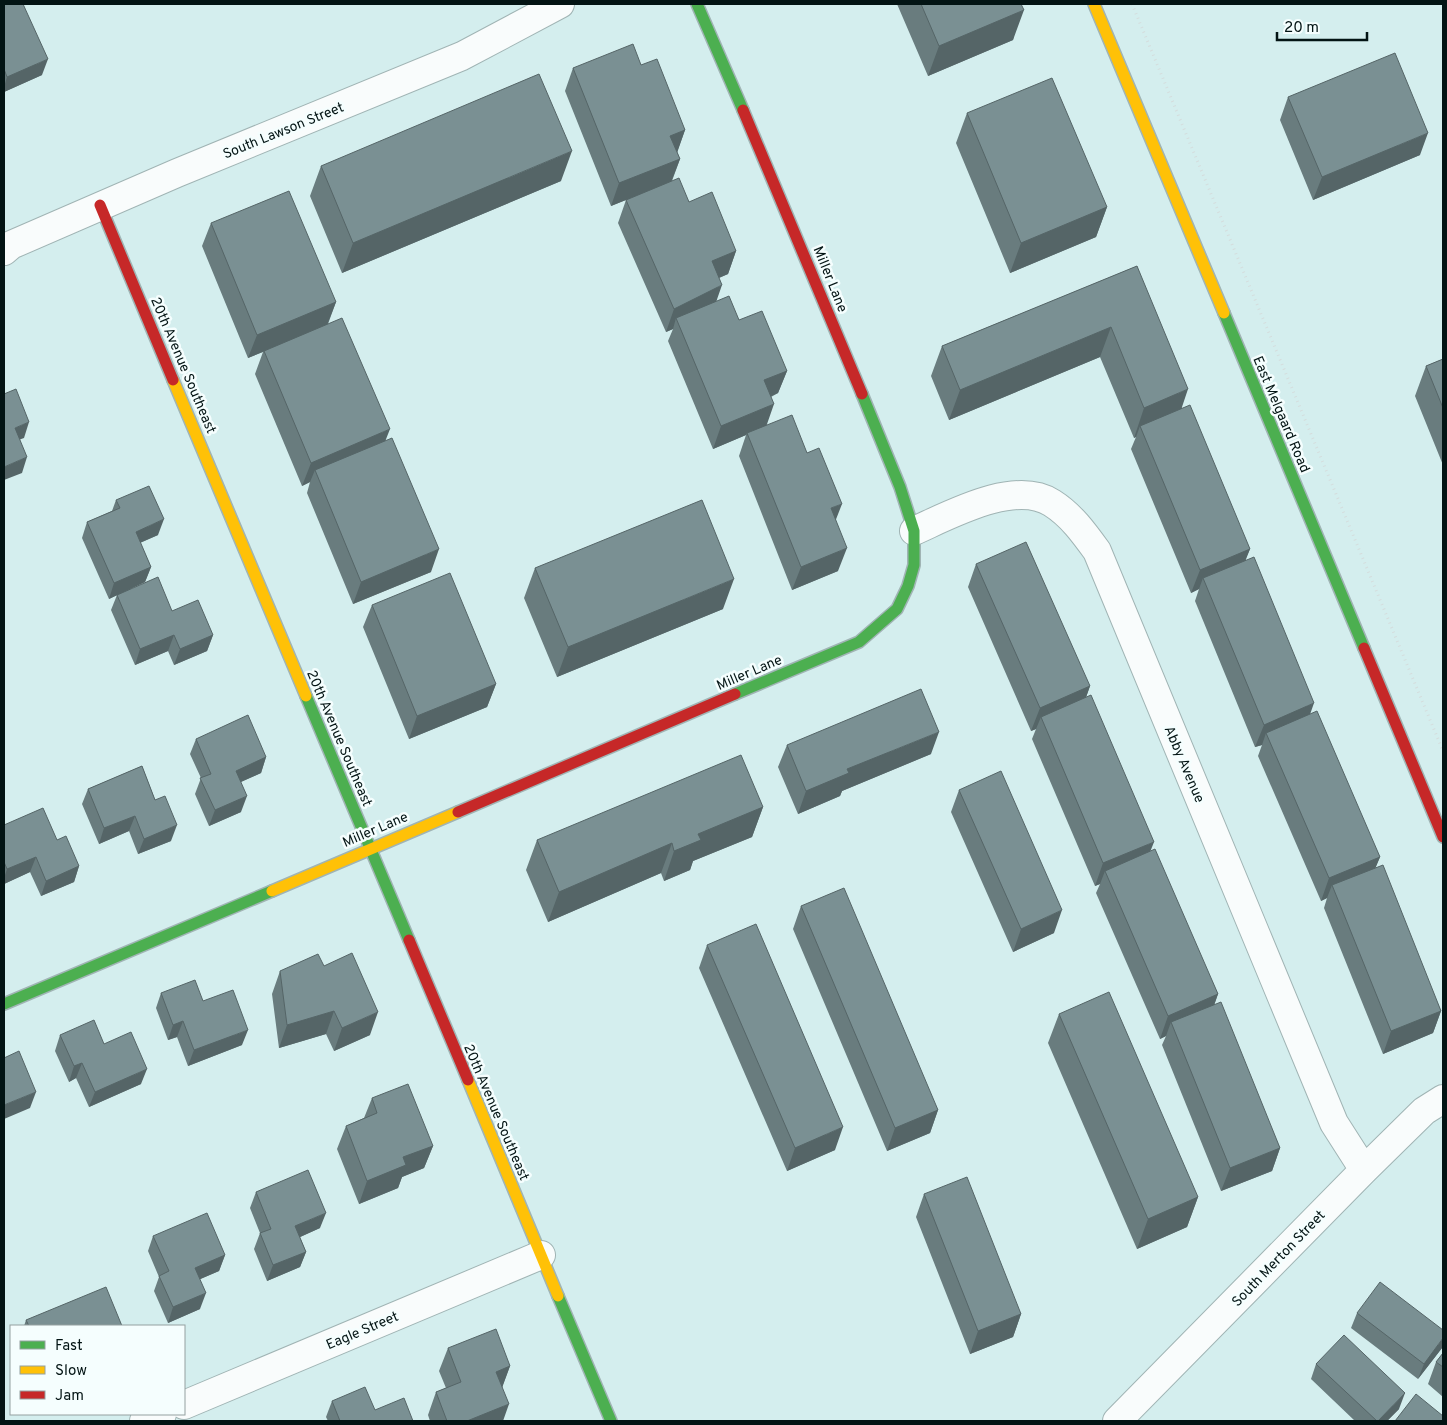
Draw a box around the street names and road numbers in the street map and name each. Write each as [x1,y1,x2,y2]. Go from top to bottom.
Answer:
street label: South Lawson Street [221,99,346,163]
street label: Miller Lane [809,244,851,315]
street label: 20th Avenue Southeast [146,295,219,436]
street label: East Melgaard Road [1248,354,1313,475]
street label: Miller Lane [714,652,785,695]
street label: 20th Avenue Southeast [302,668,375,809]
street label: Abby Avenue [1160,723,1207,806]
street label: Miller Lane [340,809,411,852]
street label: 20th Avenue Southeast [459,1042,532,1183]
street label: South Merton Street [1229,1207,1329,1311]
street label: Eagle Street [324,1309,401,1354]

